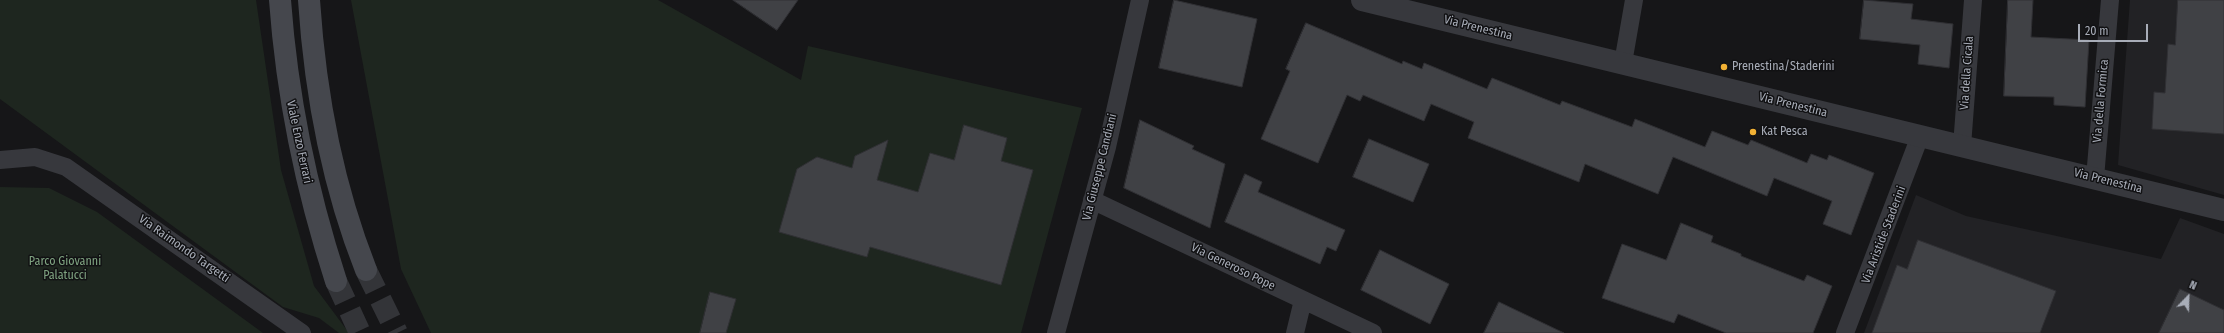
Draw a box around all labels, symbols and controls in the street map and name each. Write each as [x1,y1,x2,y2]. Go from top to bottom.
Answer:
street label: Via Prenestina [1442,13,1514,43]
scale bar [2080,16,2150,42]
text: 20 m [2085,24,2109,38]
street label: Via della Cicala [1957,36,1977,110]
street label: Via della Formica [2090,59,2112,143]
place label: Prenestina/Staderini [1732,60,1835,74]
marker: Prenestina/Staderini [1719,62,1729,72]
street label: Via Prenestina [1757,90,1829,120]
street label: Viale Enzo Ferrari [283,99,315,185]
street label: Via Giuseppe Candiani [1080,112,1120,222]
place label: Kat Pesca [1761,125,1808,139]
marker: Kat Pesca [1748,127,1758,137]
street label: Via Prenestina [2072,166,2144,196]
street label: Via Aristide Staderini [1859,184,1909,286]
street label: Via Raimondo Targetti [136,212,232,286]
street label: Via Generoso Pope [1189,240,1277,294]
park label: Parco Giovanni Palatucci [29,255,101,283]
north arrow [2168,277,2208,317]
text: N [2187,278,2198,293]

